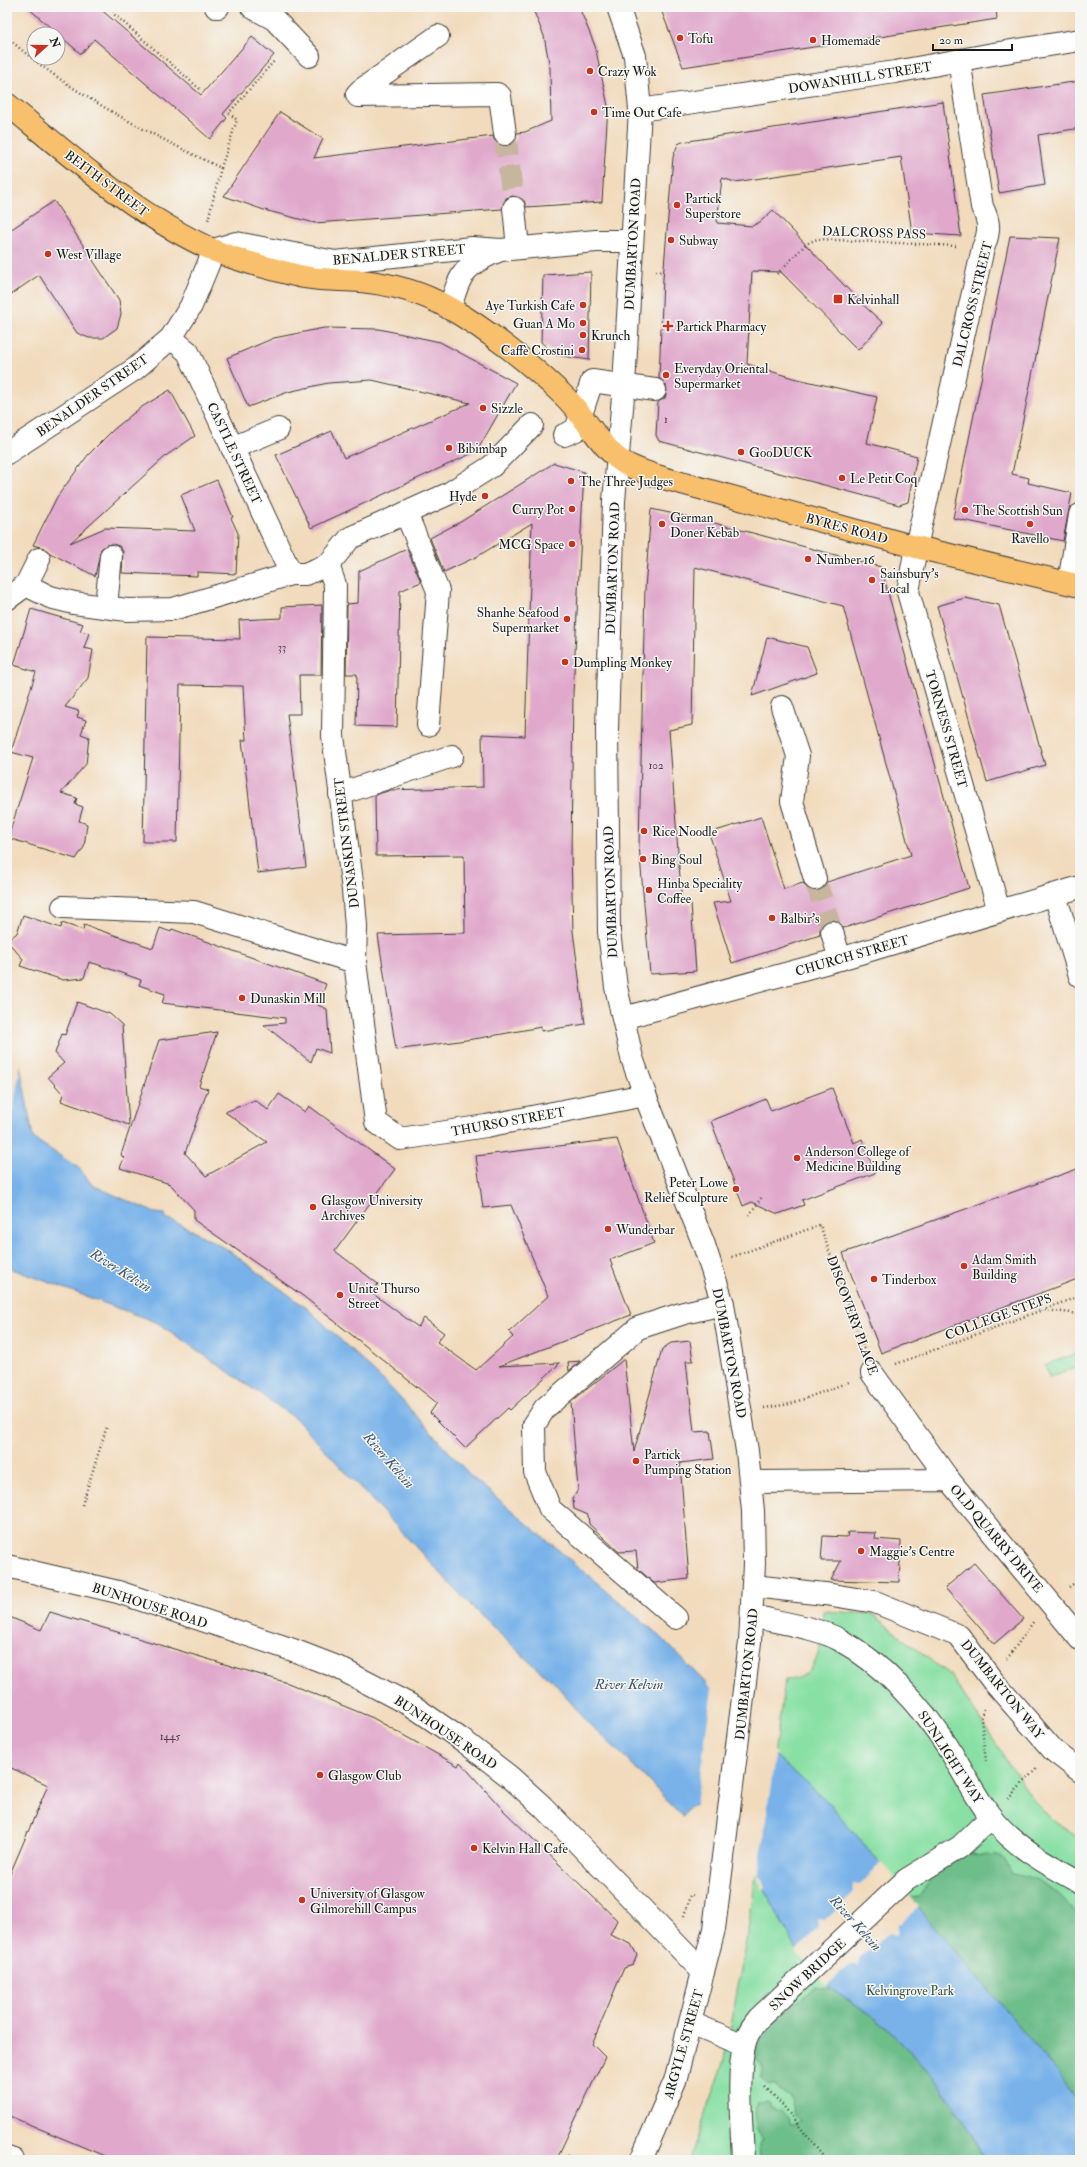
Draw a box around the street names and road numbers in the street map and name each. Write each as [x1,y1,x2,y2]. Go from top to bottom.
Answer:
street label: DOWANHILL STREET [787,59,933,97]
street label: BEITH STREET [61,147,152,221]
street label: DUMBARTON ROAD [622,177,644,311]
street label: DALCROSS PASS [822,223,926,243]
street label: DALCROSS STREET [950,239,996,369]
street label: BENALDER STREET [332,241,467,269]
street label: BENALDER STREET [33,351,152,441]
street label: CASTLE STREET [203,400,265,507]
street label: DUMBARTON ROAD [603,502,623,635]
street label: BYRES ROAD [804,510,890,548]
street label: TORNESS STREET [922,668,971,791]
street label: DUNASKIN STREET [331,776,363,909]
street label: DUMBARTON ROAD [601,825,621,958]
street label: CHURCH STREET [794,932,911,980]
street label: THURSO STREET [450,1104,567,1140]
street label: DISCOVERY PLACE [823,1253,881,1377]
street label: DUMBARTON ROAD [709,1287,750,1420]
street label: COLLEGE STEPS [943,1290,1054,1344]
street label: OLD QUARRY DRIVE [946,1481,1046,1596]
street label: BUNHOUSE ROAD [90,1580,209,1632]
street label: DUMBARTON ROAD [732,1607,762,1741]
street label: DUMBARTON WAY [957,1637,1048,1743]
street label: BUNHOUSE ROAD [391,1692,500,1773]
street label: SUNLIGHT WAY [914,1708,987,1808]
street label: SNOW BRIDGE [766,1935,849,2014]
street label: ARGYLE STREET [660,1987,707,2102]

